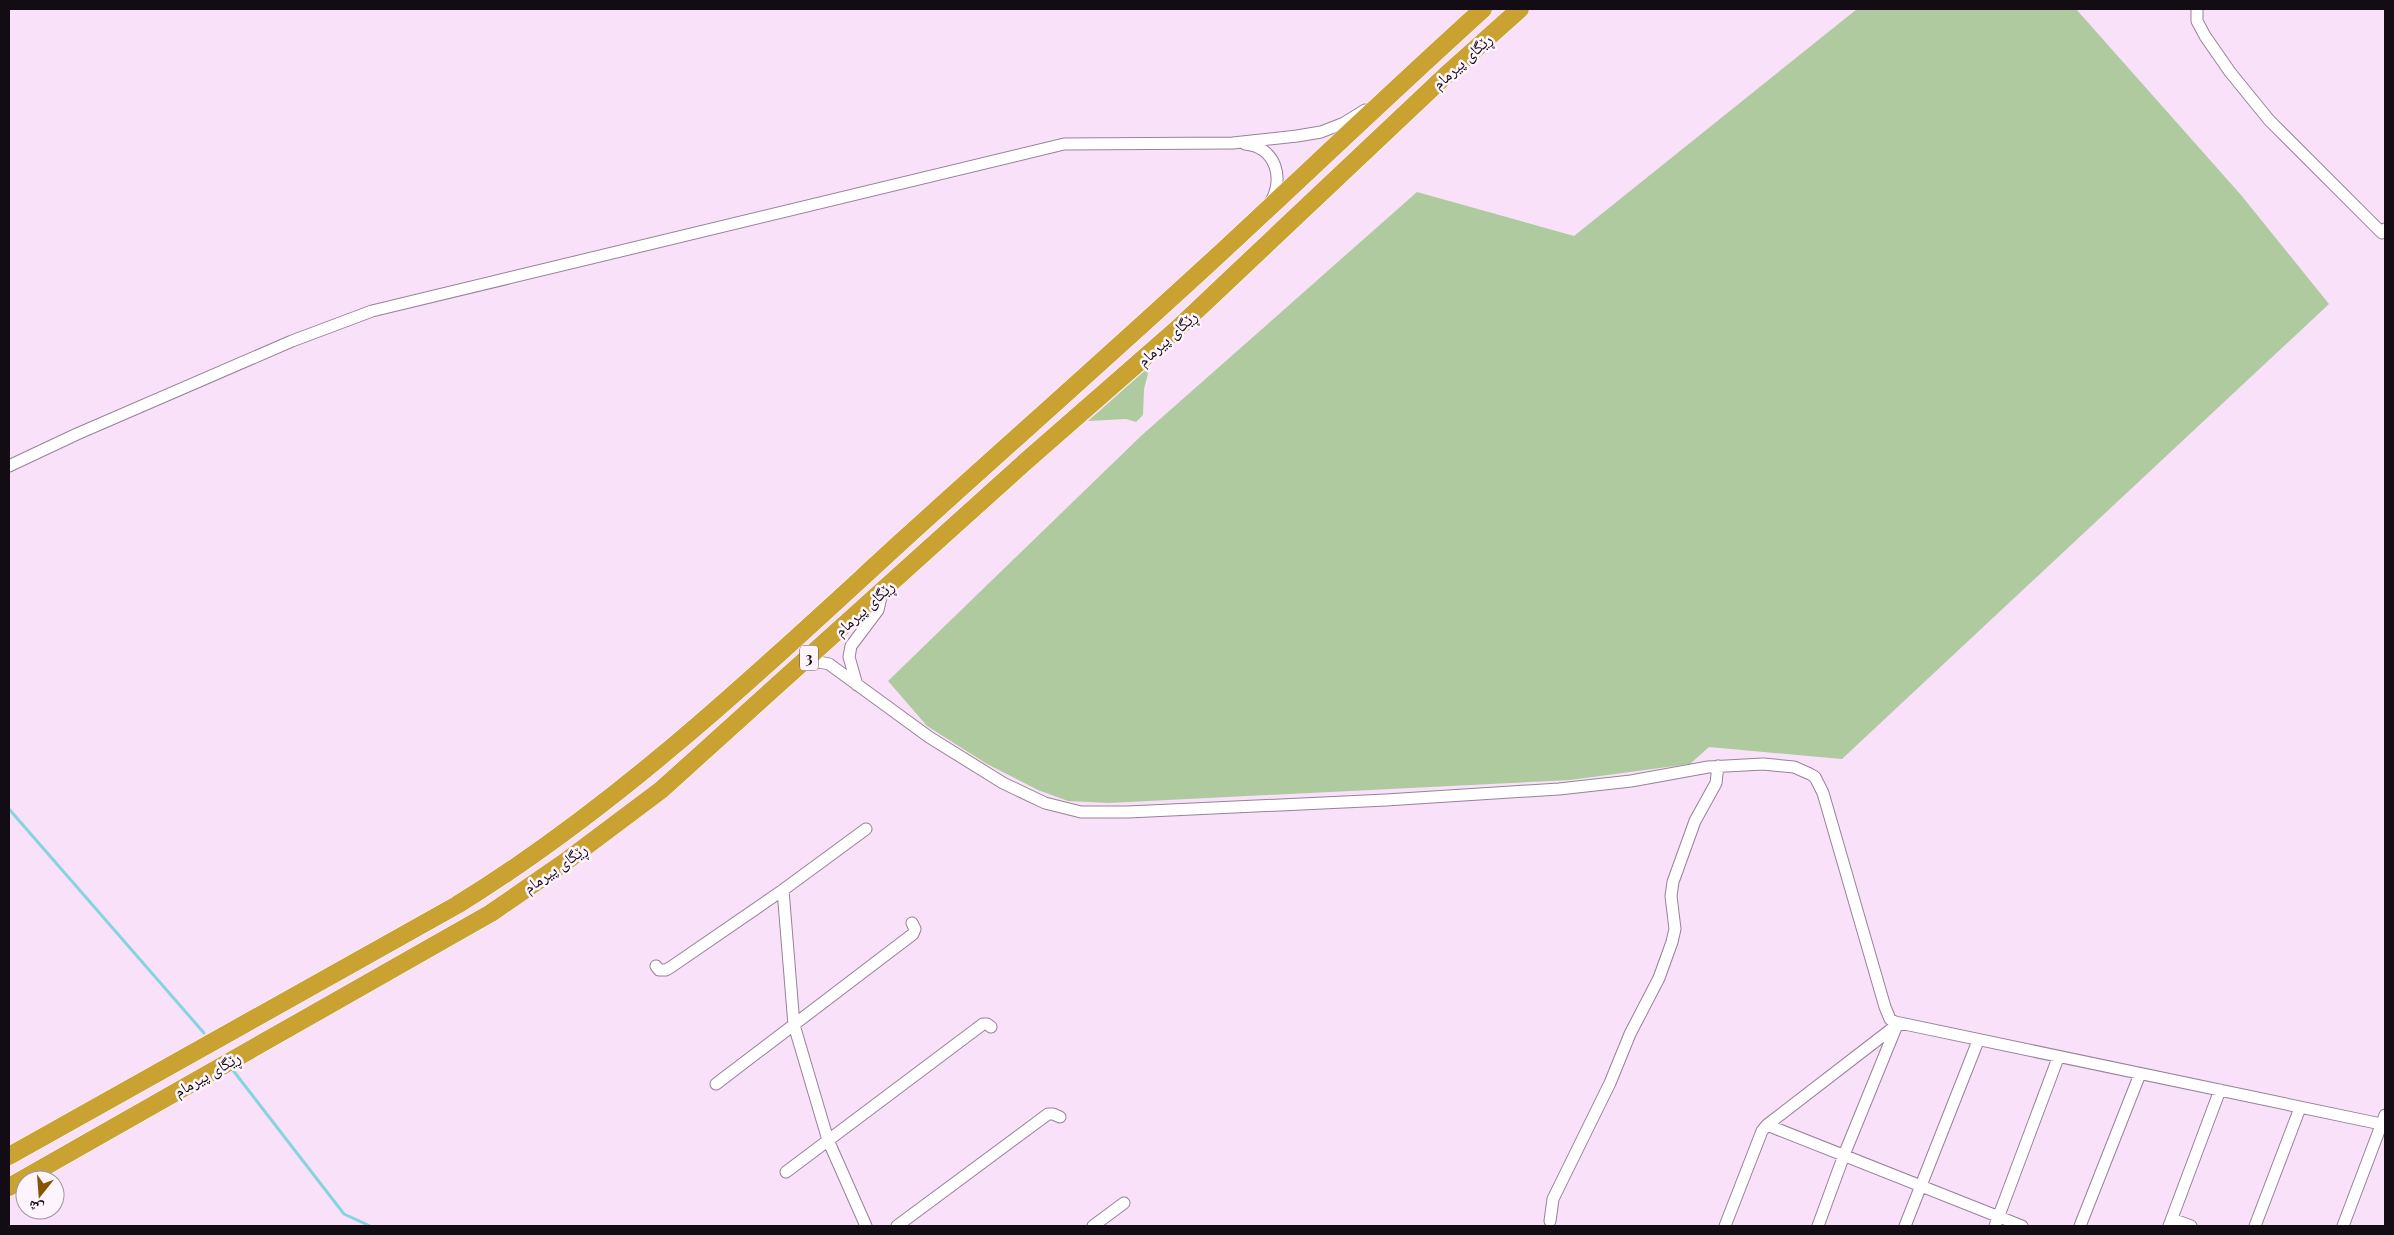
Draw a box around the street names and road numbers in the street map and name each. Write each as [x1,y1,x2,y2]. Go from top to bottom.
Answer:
street label: ڕێگای پیرمام [1427,28,1498,96]
street label: ڕێگای پیرمام [1132,305,1203,373]
street label: ڕێگای پیرمام [829,575,900,643]
road number: 3 [800,646,818,670]
street label: ڕێگای پیرمام [518,838,593,900]
street label: ڕێگای پیرمام [170,1046,246,1104]

